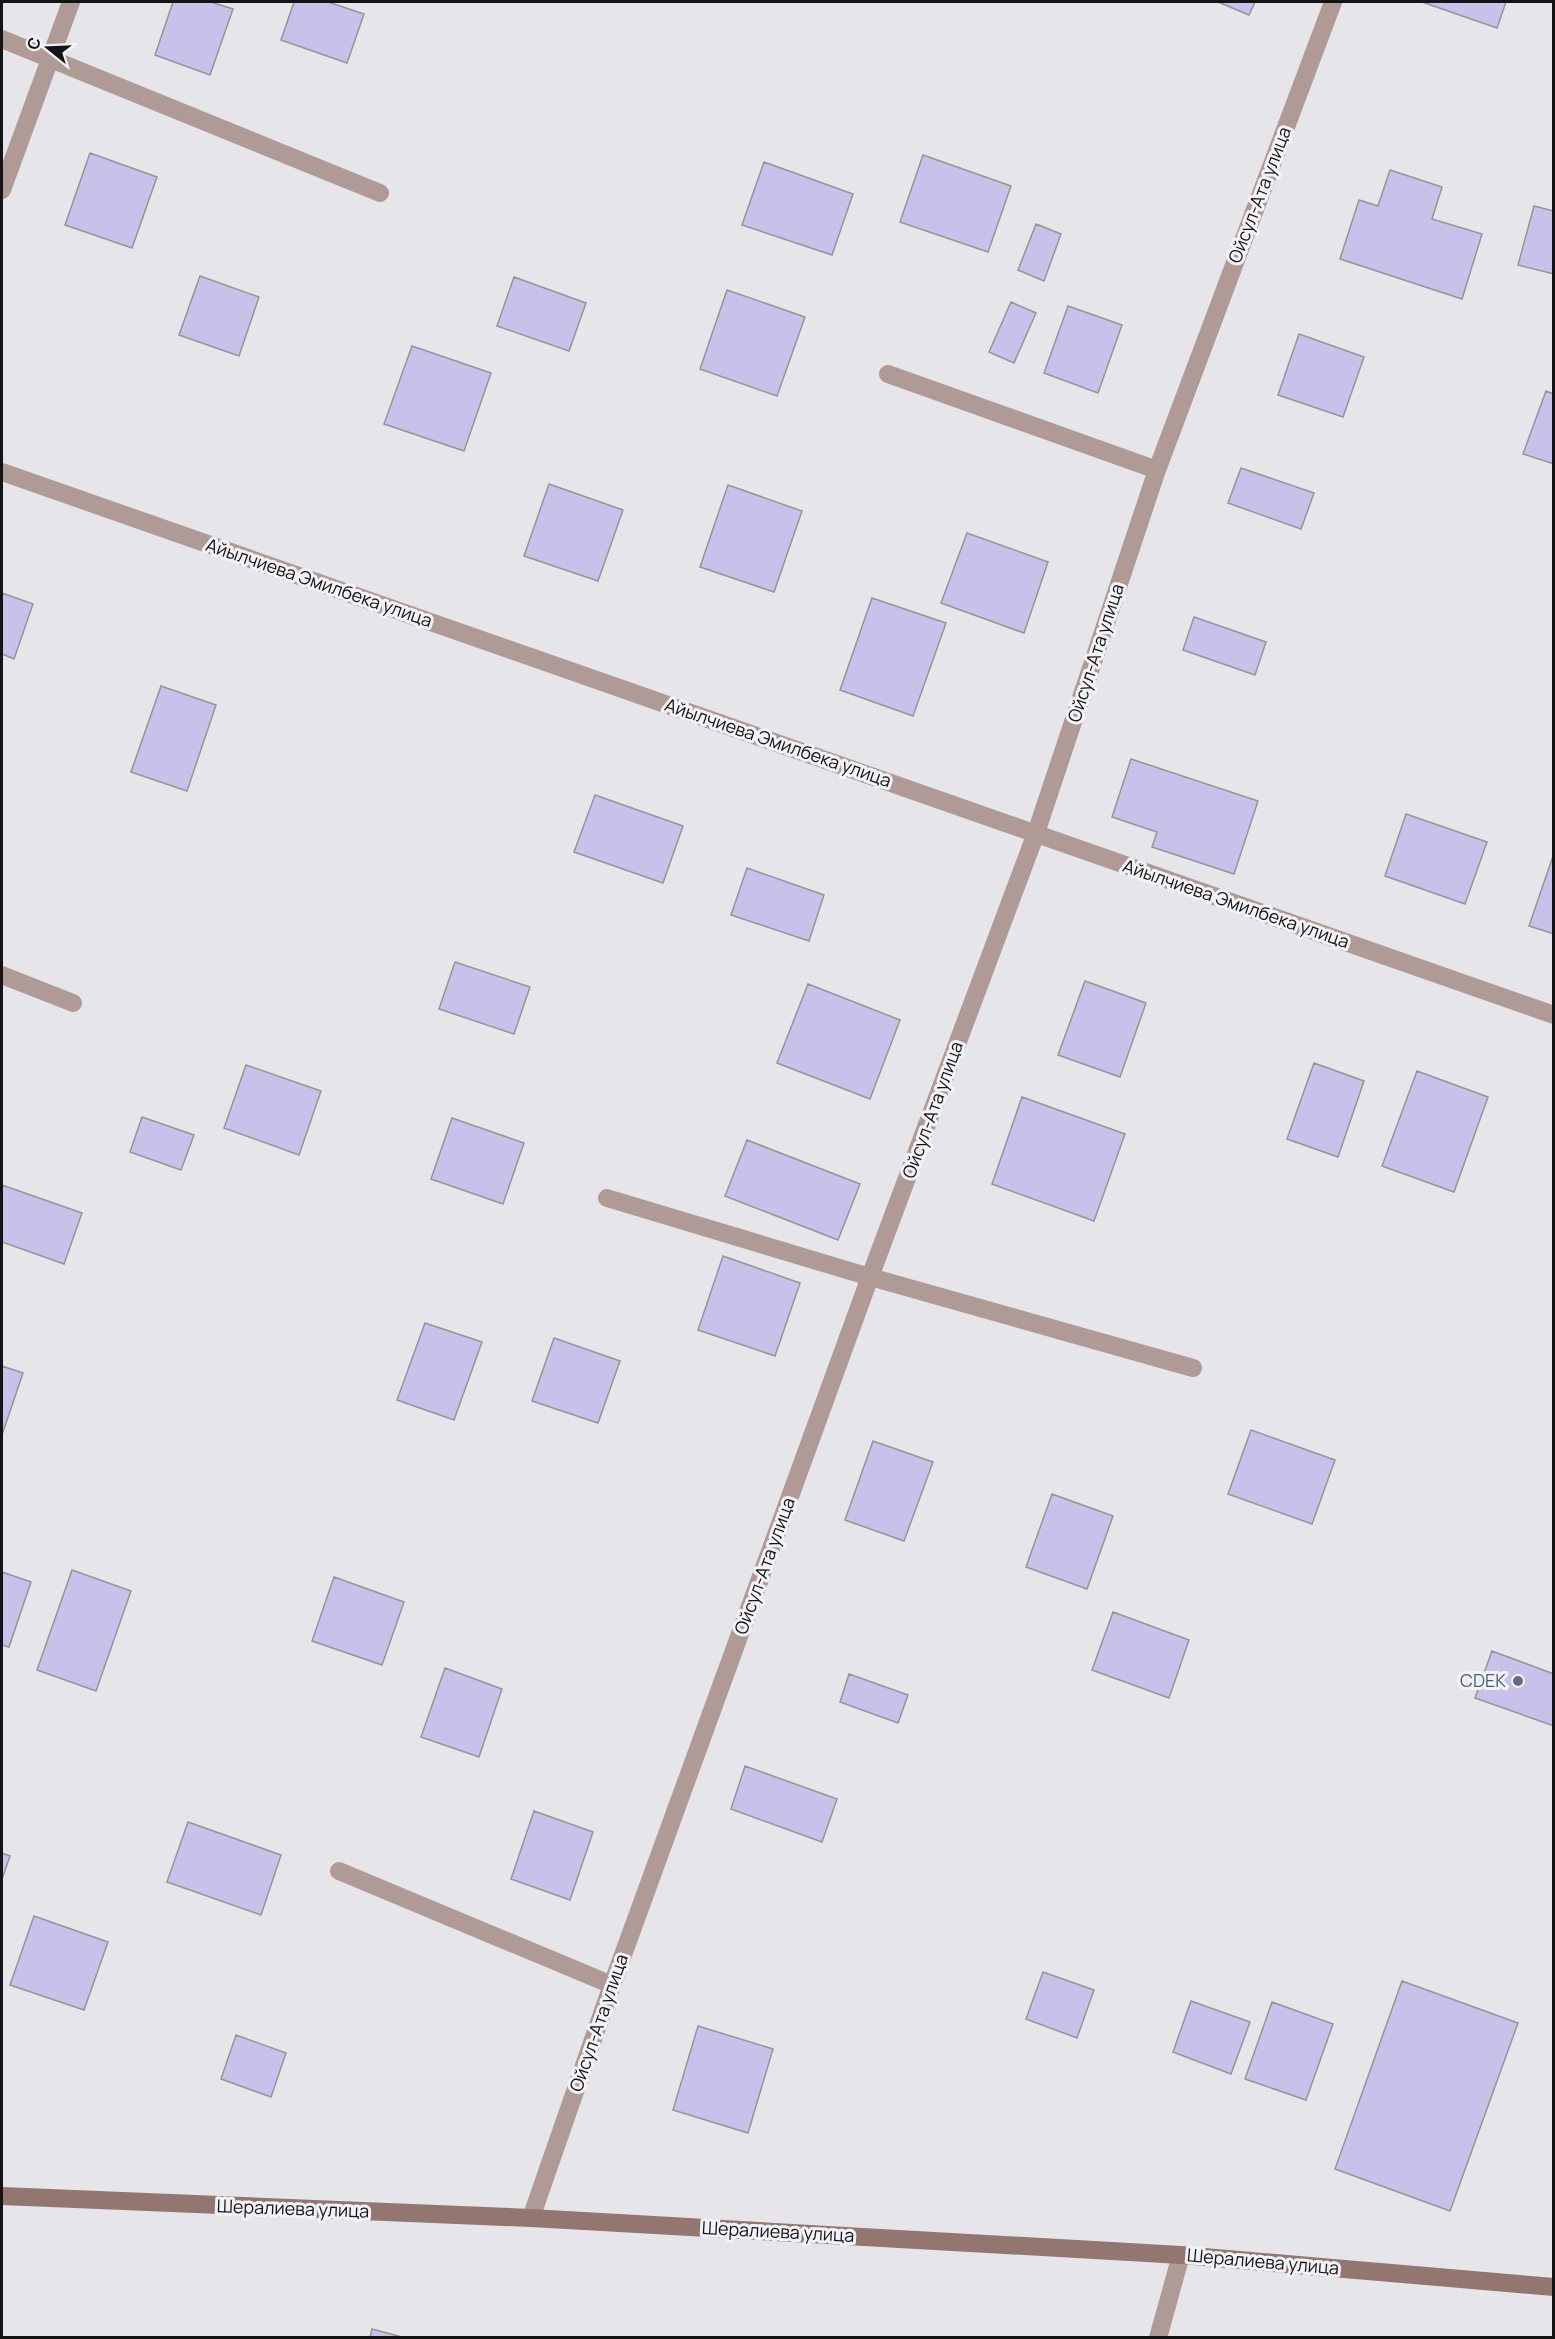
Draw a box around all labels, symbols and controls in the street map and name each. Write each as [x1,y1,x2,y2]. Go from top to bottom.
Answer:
north arrow [18,18,78,78]
text: С [21,34,46,52]
street label: Ойсул-Ата улица [1222,123,1296,266]
street label: Айылчиева Эмилбека улица [203,532,436,632]
street label: Ойсул-Ата улица [1061,580,1129,725]
street label: Айылчиева Эмилбека улица [662,692,895,792]
street label: Айылчиева Эмилбека улица [1120,853,1353,953]
street label: Ойсул-Ата улица [896,1038,968,1182]
street label: Ойсул-Ата улица [728,1494,800,1638]
place label: CDEK [1460,1668,1506,1692]
marker: CDEK [1511,1674,1525,1688]
street label: Ойсул-Ата улица [563,1951,633,2095]
street label: Шералиева улица [216,2193,370,2223]
street label: Шералиева улица [701,2215,855,2247]
street label: Шералиева улица [1186,2242,1340,2280]

